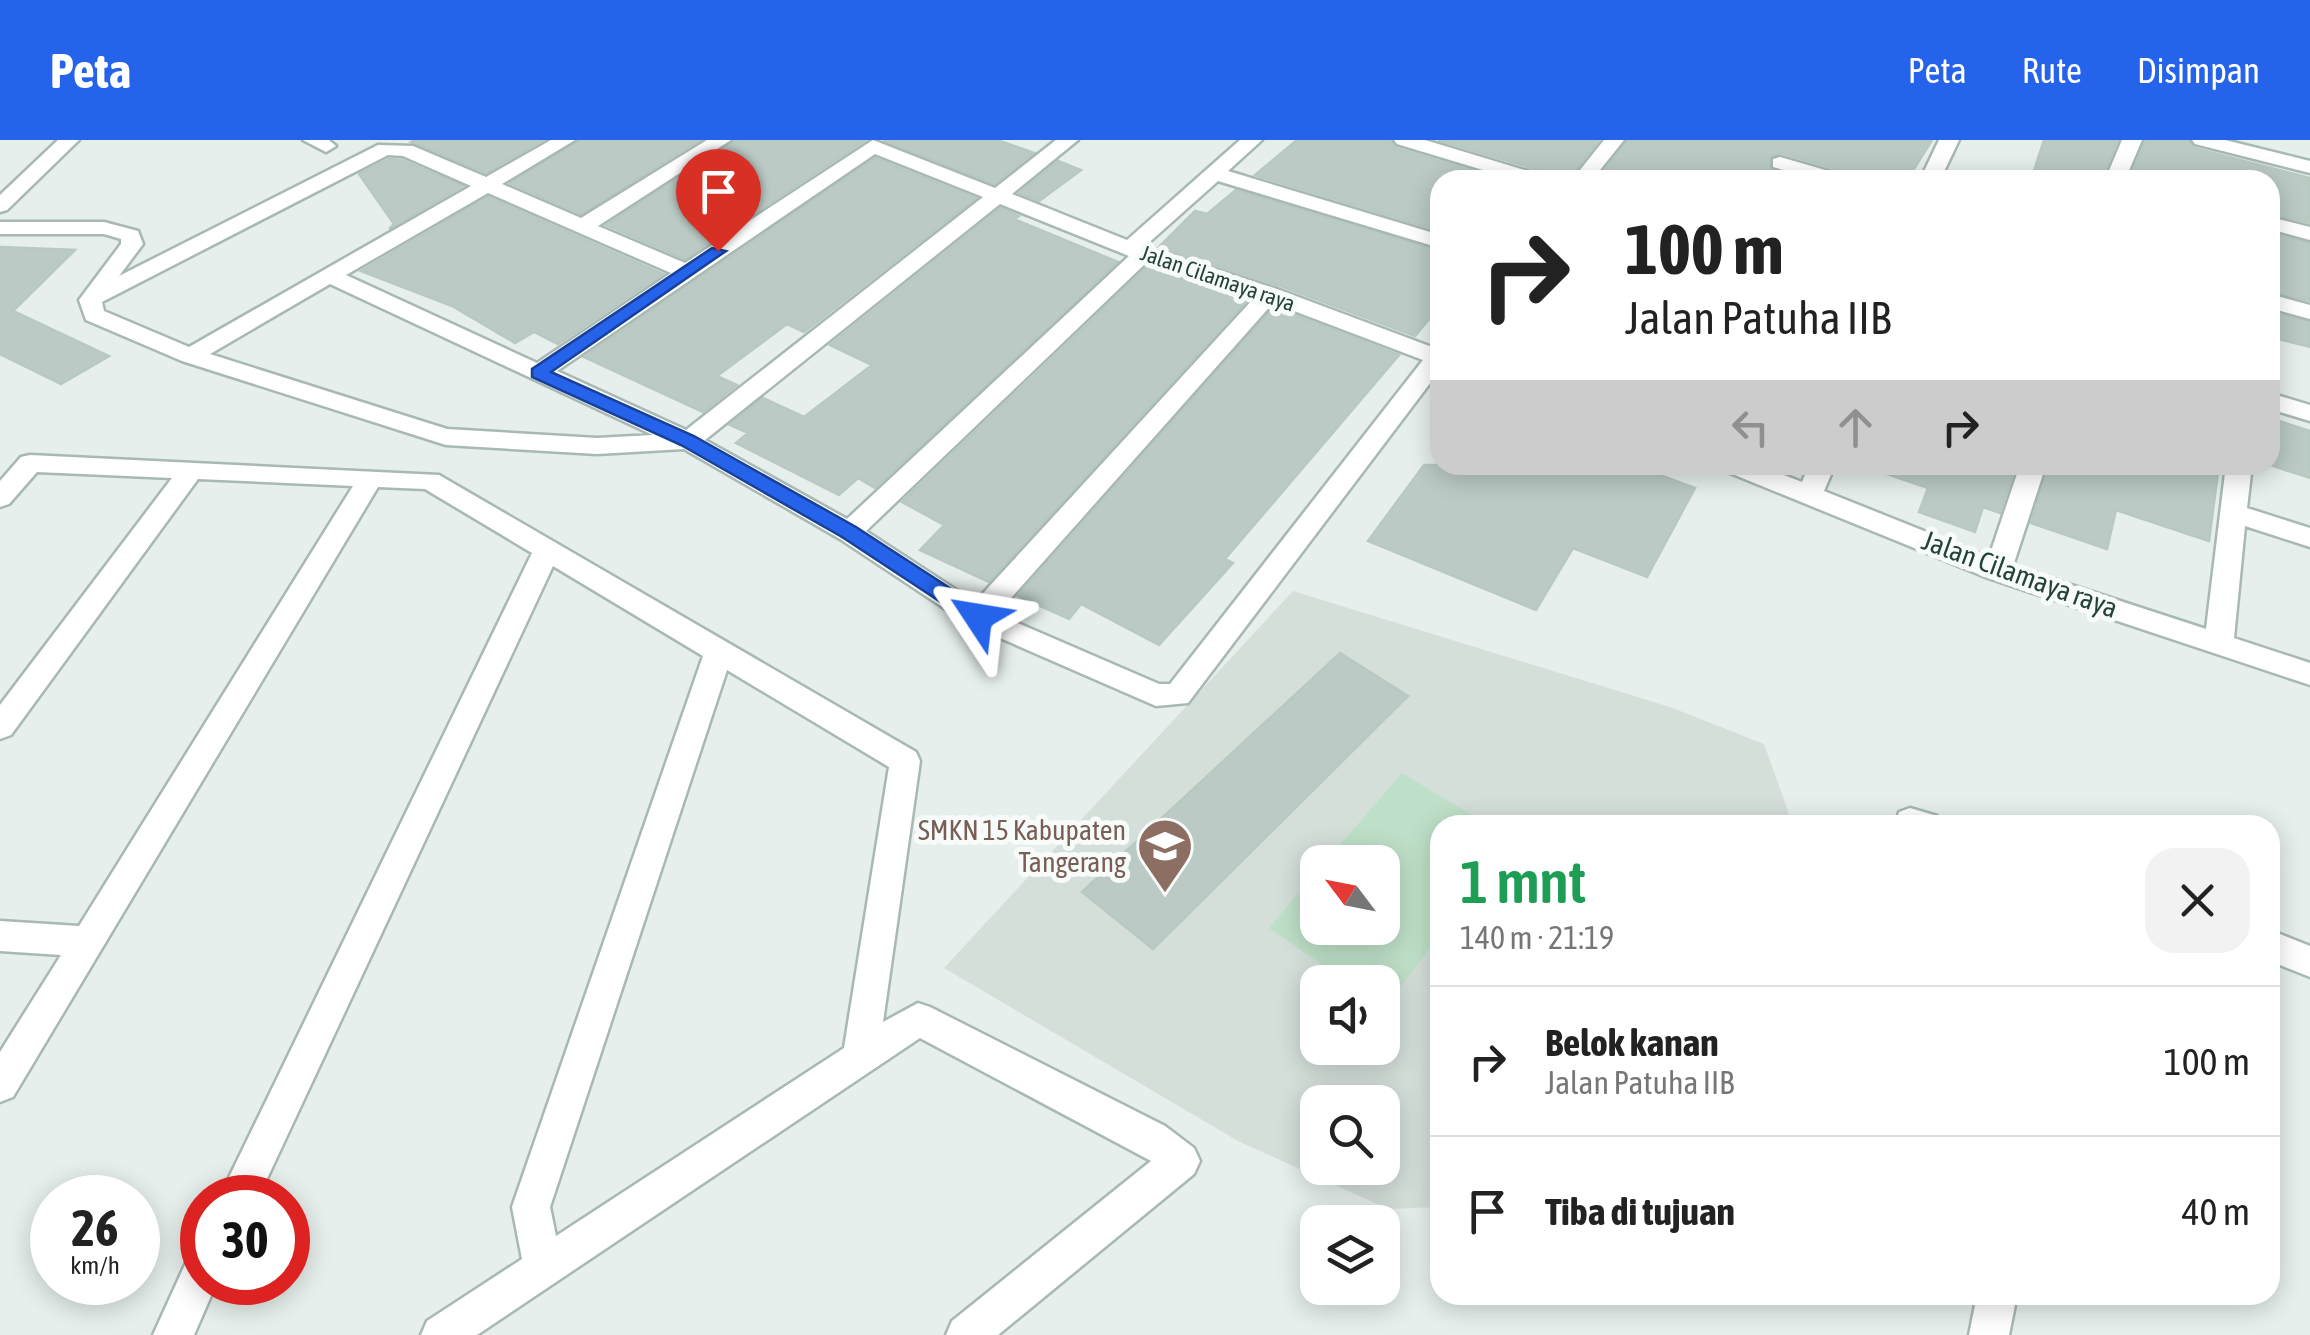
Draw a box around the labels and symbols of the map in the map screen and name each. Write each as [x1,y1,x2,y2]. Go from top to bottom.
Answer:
pin [676,149,761,252]
street label: Jalan Cilamaya raya [1137,239,1299,317]
street label: Jalan Cilamaya raya [1918,524,2122,624]
position arrow [926,565,1030,669]
place label: SMKN 15 Kabupaten Tangerang [918,814,1126,878]
school or university icon: SMKN 15 Kabupaten Tangerang [1135,816,1195,895]
north arrow [1300,845,1400,945]
speed limit sign: 30 [180,1175,310,1305]

